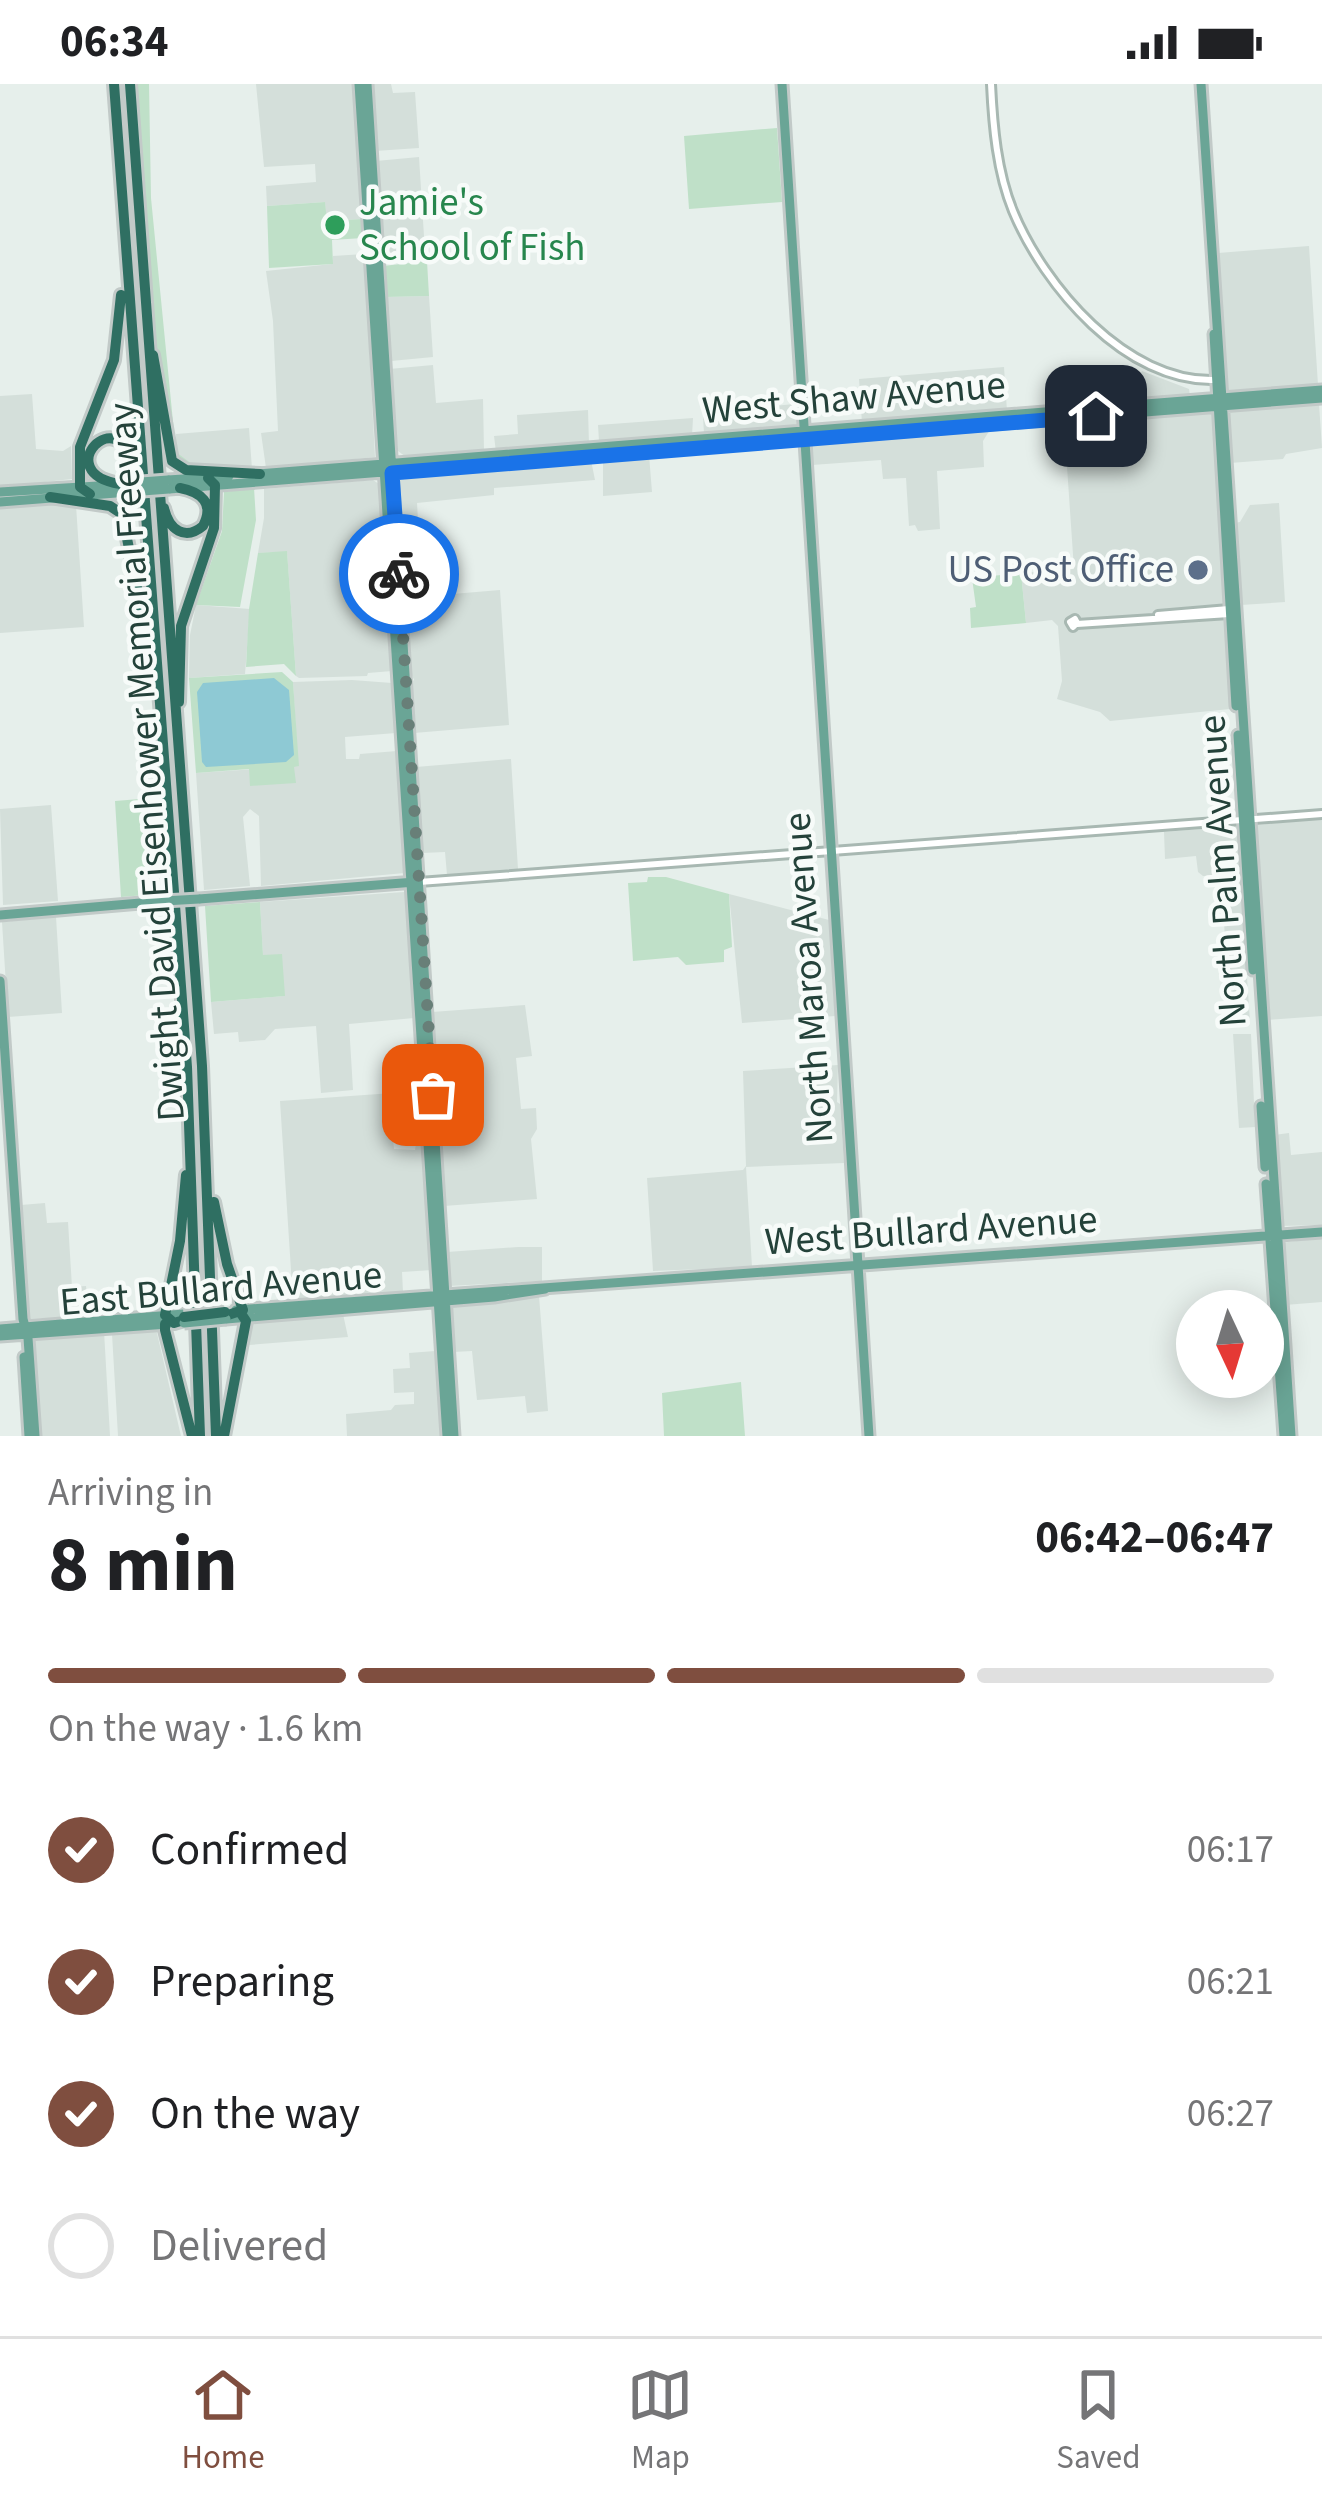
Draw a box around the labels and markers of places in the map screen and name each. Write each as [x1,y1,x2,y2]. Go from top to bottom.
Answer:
place label: Jamie's School of Fish [359,175,586,276]
marker: Jamie's School of Fish [322,212,348,238]
pin [1045,365,1147,467]
place label: US Post Office [948,542,1174,598]
marker: US Post Office [1185,557,1211,583]
pin [382,1044,484,1146]

